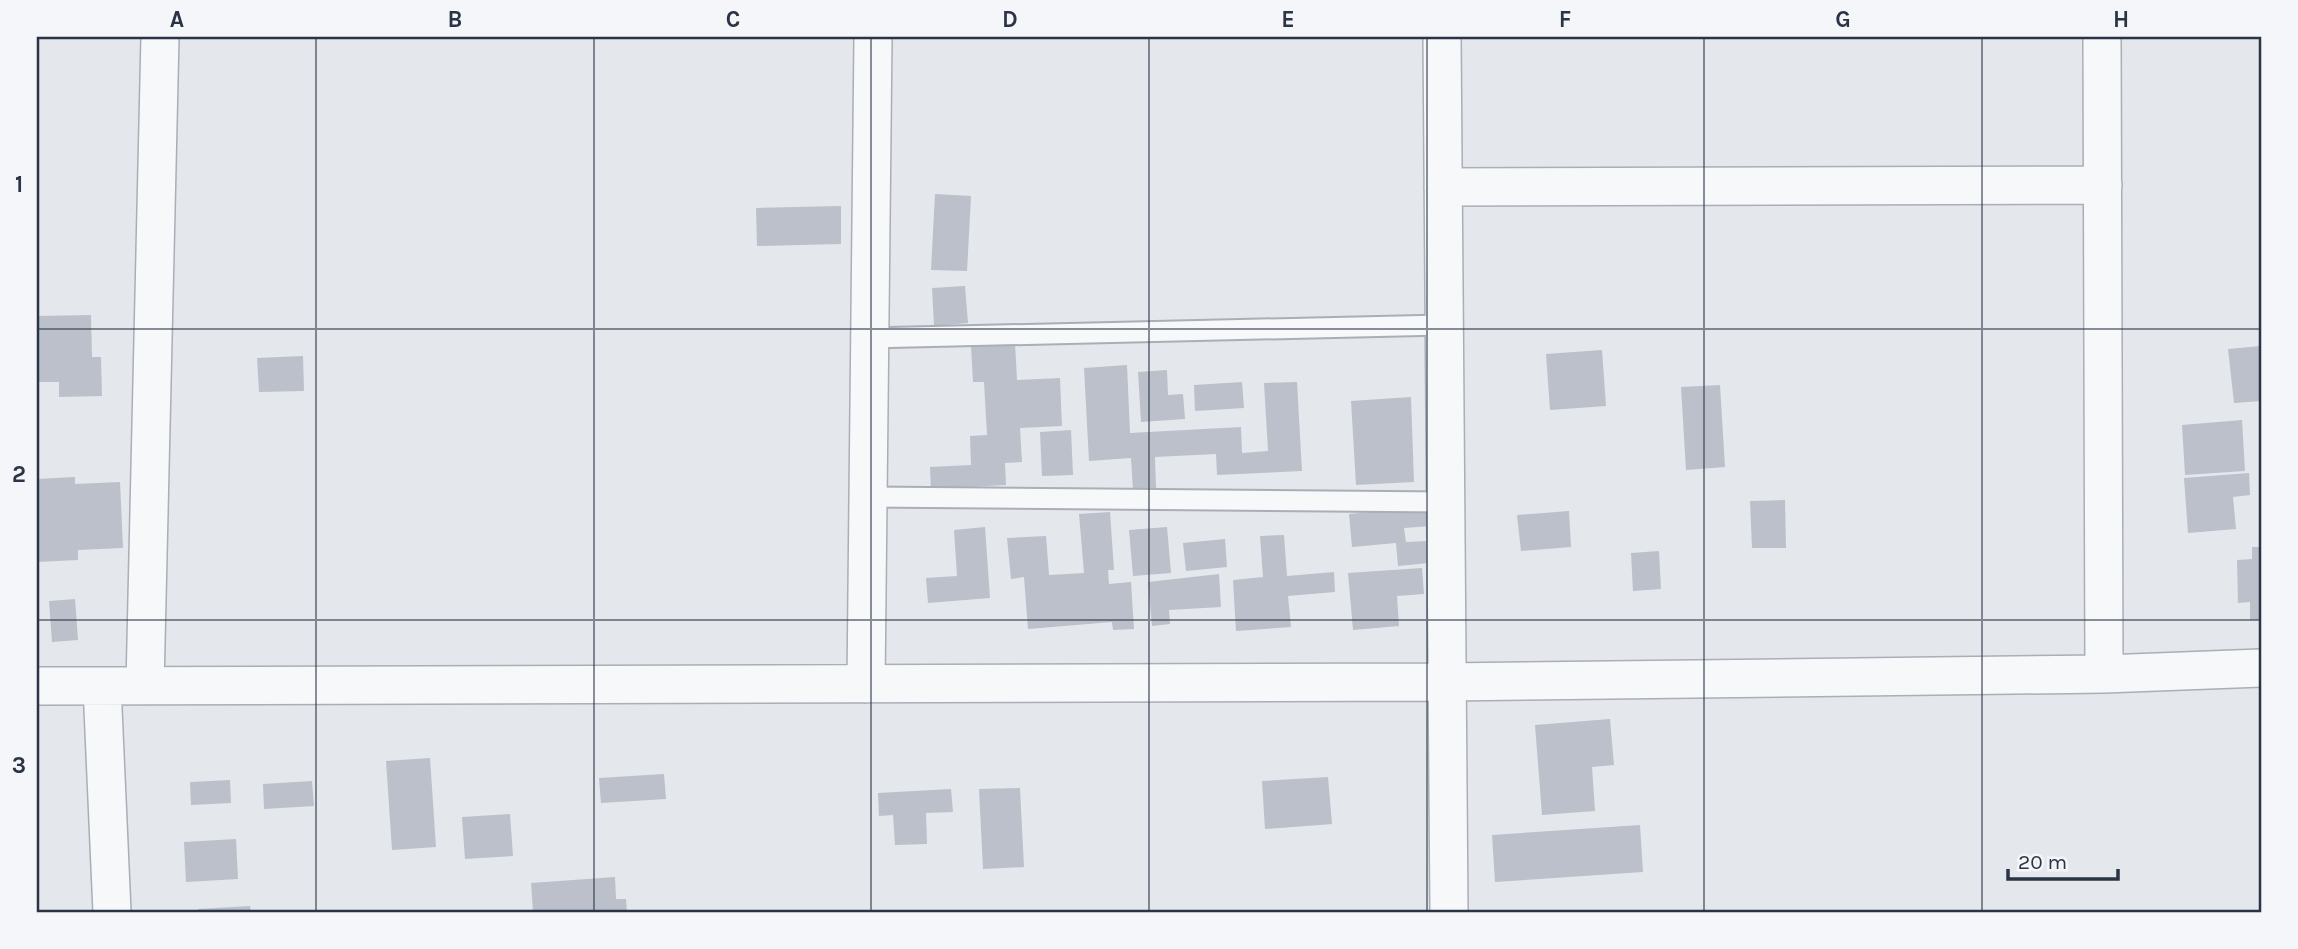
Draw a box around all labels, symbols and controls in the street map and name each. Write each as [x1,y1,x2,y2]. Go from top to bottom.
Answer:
text: A [170,6,184,33]
text: B [448,6,462,33]
text: C [726,6,740,33]
text: D [1002,6,1018,33]
text: E [1281,6,1295,33]
text: F [1559,6,1571,33]
text: G [1835,6,1851,33]
text: H [2113,6,2129,33]
text: 1 [15,171,23,198]
text: 2 [12,461,26,488]
text: 3 [12,752,26,779]
scale bar [2008,837,2118,881]
text: 20 m [2018,850,2067,874]

